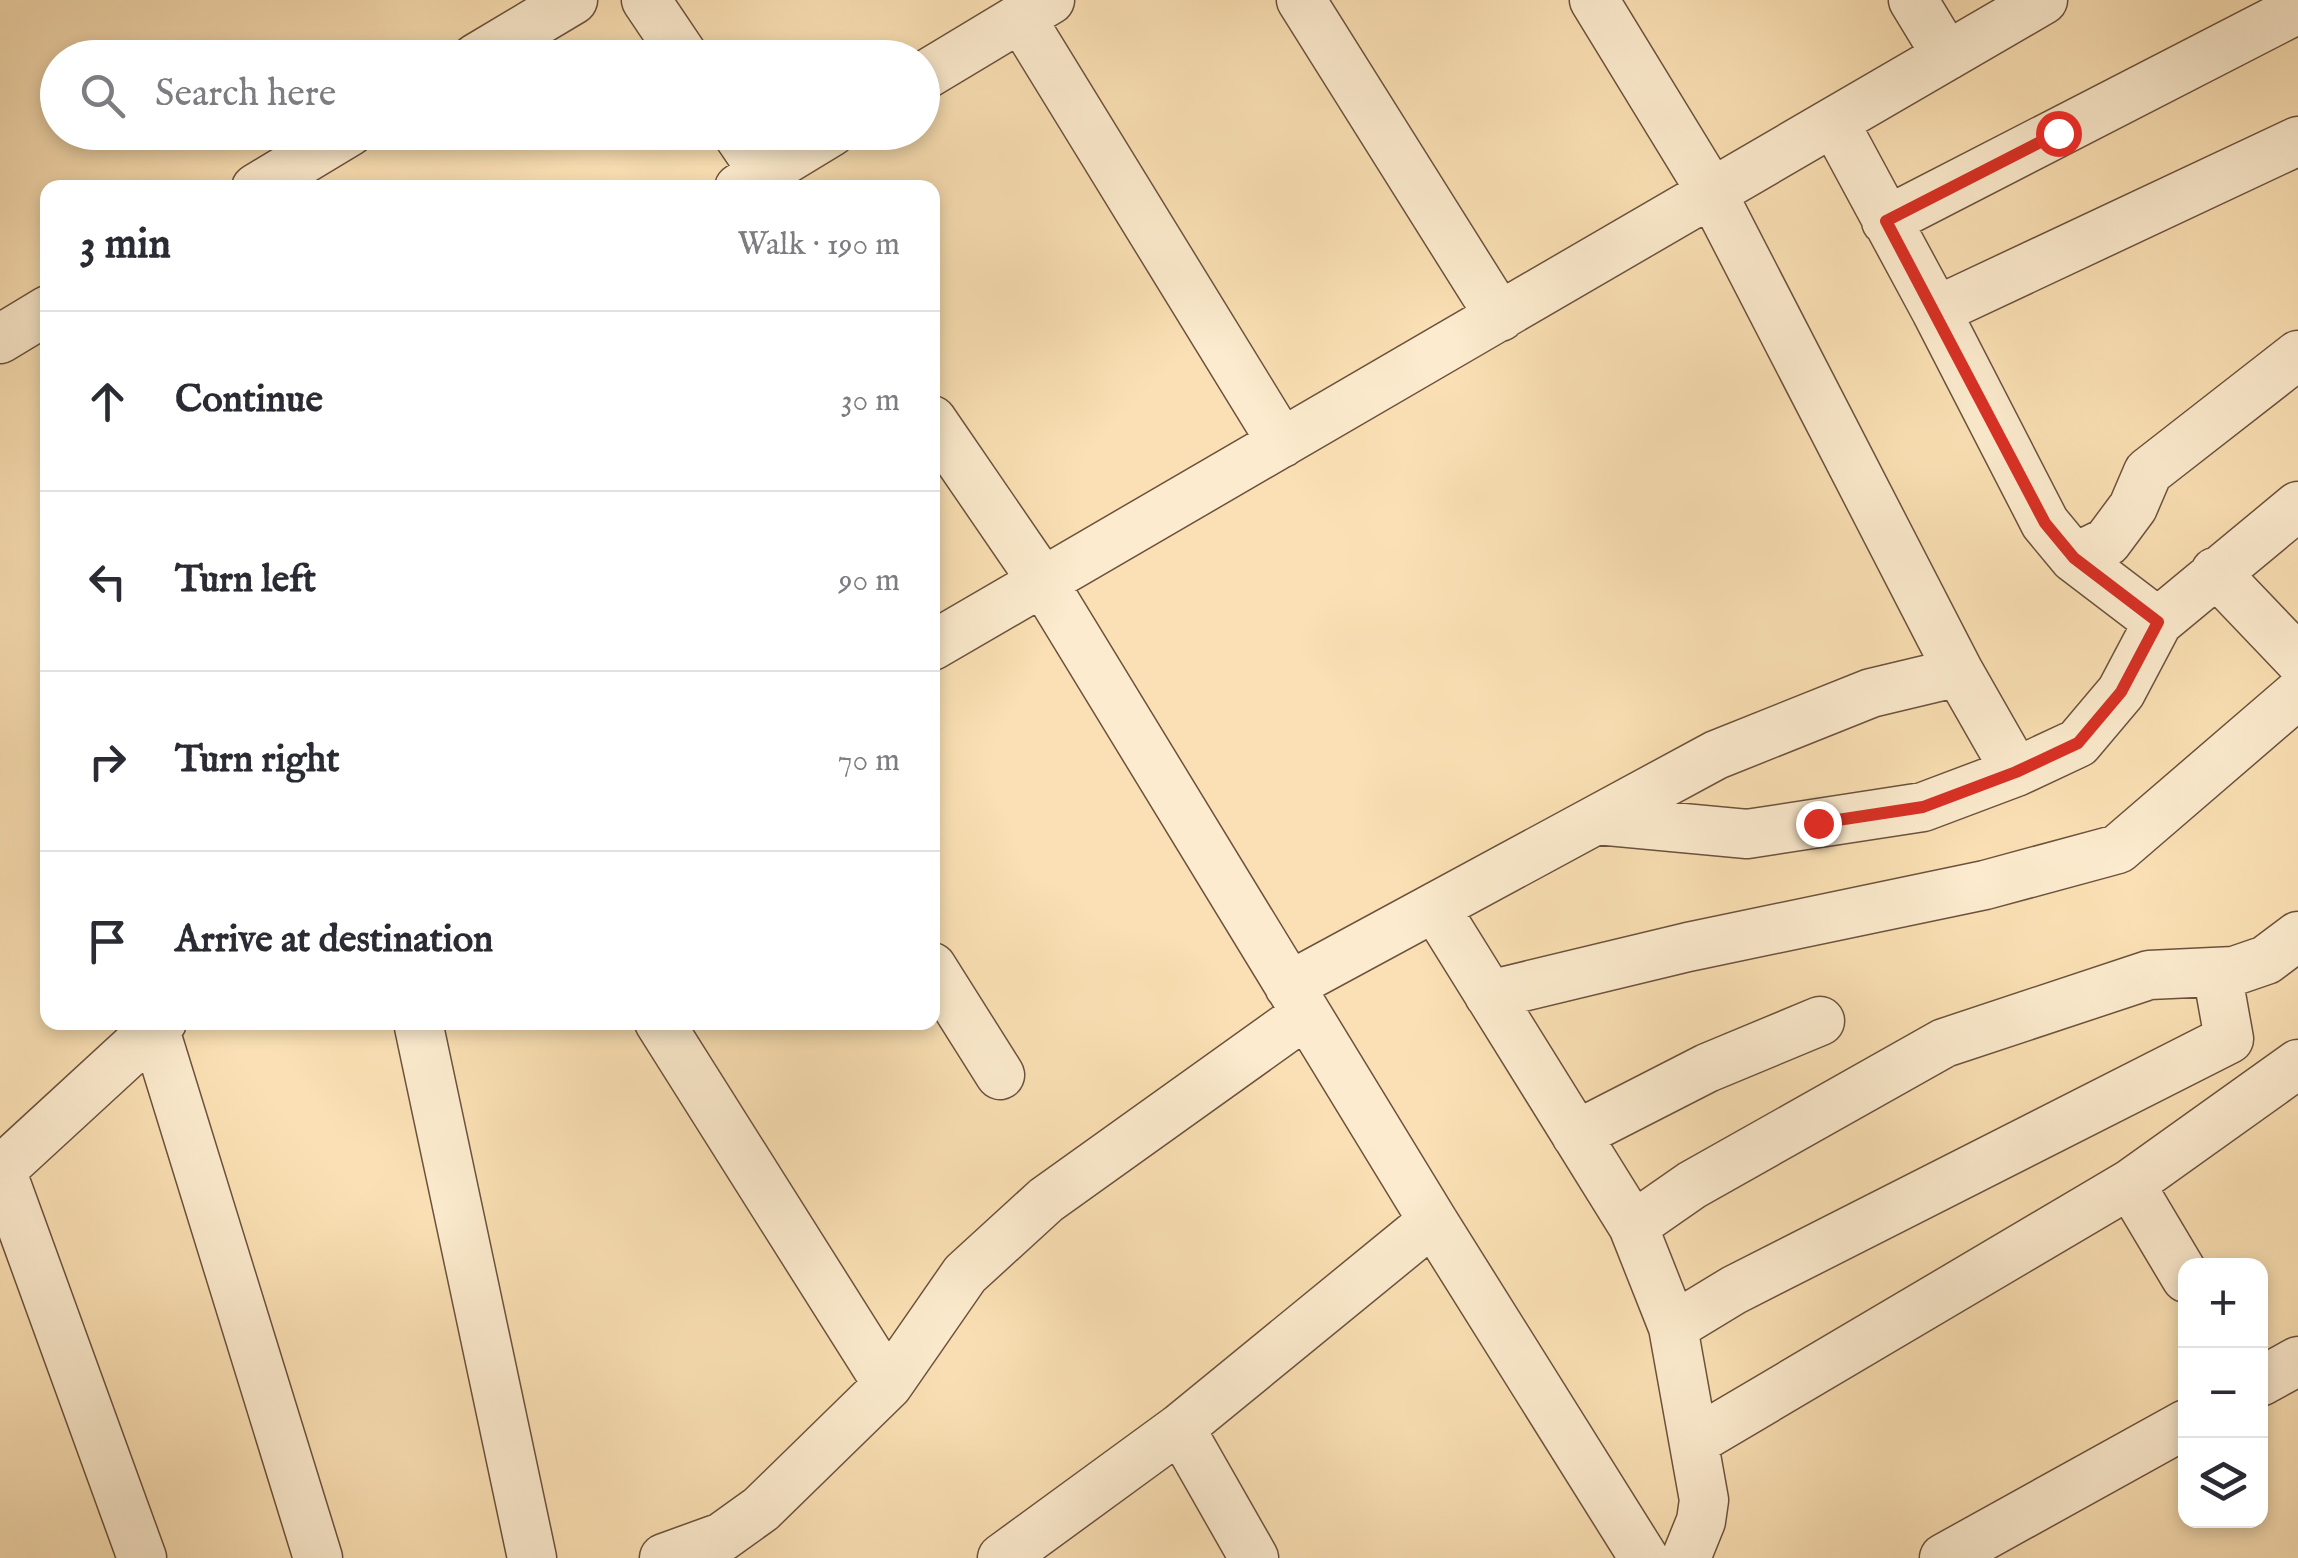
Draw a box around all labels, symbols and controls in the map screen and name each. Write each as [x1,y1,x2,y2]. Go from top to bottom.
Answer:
search box [40,40,940,150]
icon: search [75,68,130,123]
text: Search here [155,71,336,119]
route start [2036,111,2082,157]
text: 3 min [80,219,171,272]
text: Walk · 190 m [737,225,900,266]
icon: ahead [80,374,135,429]
text: Continue [175,377,323,425]
text: 30 m [841,381,900,422]
icon: left [80,554,135,609]
text: Turn left [175,557,316,605]
text: 90 m [839,561,900,602]
icon: right [80,734,135,789]
text: Turn right [175,737,339,785]
text: 70 m [838,741,900,782]
route end [1796,801,1842,847]
icon: arrive [80,914,135,969]
text: Arrive at destination [175,917,493,965]
map controls [2178,1258,2268,1528]
button: + [2178,1258,2268,1348]
button: − [2178,1348,2268,1438]
button: layers [2178,1438,2268,1528]

